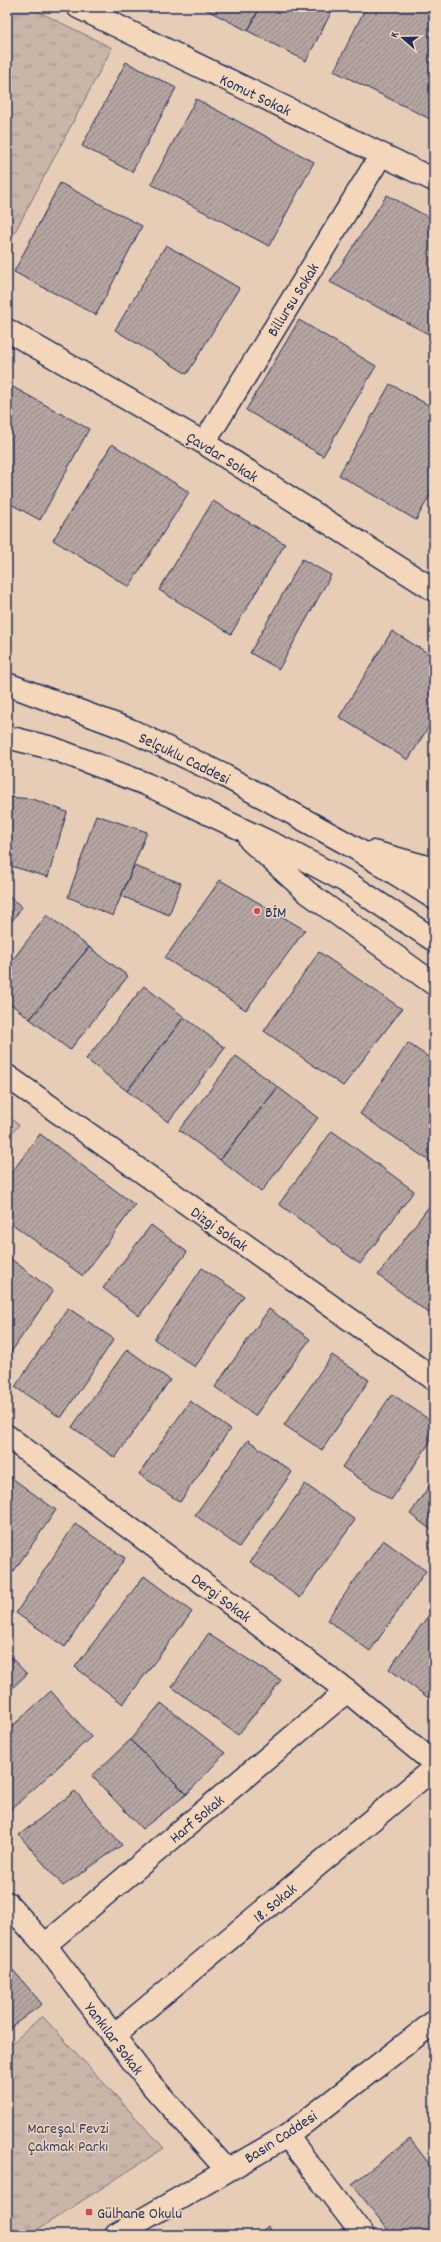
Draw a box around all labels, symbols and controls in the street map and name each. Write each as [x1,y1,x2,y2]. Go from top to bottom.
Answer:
north arrow [383,18,423,58]
text: K [387,30,404,40]
street label: Komut Sokak [215,69,294,123]
street label: Billursu Sokak [262,259,326,342]
street label: Çavdar Sokak [181,427,262,489]
street label: Selçuklu Caddesi [134,727,234,791]
place label: BİM [265,902,286,925]
marker: BİM [252,906,262,916]
street label: Dizgi Sokak [185,1202,252,1258]
street label: Dergi Sokak [186,1569,255,1629]
street label: Harf Sokak [165,1790,230,1850]
street label: 18. Sokak [249,1879,303,1929]
street label: Yankılar Sokak [78,1998,148,2081]
street label: Basın Caddesi [240,2106,322,2170]
park label: Mareşal Fevzi Çakmak Parkı [27,2118,109,2159]
place label: Gülhane Okulu [97,2203,182,2226]
marker: Gülhane Okulu [84,2207,94,2217]

